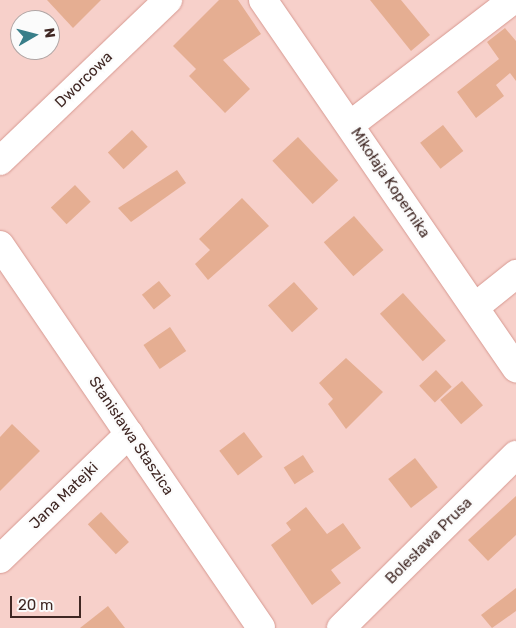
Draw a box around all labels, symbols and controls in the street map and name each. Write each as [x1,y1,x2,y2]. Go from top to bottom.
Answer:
north arrow [10,10,60,60]
text: N [40,27,58,39]
street label: Dworcowa [51,48,117,112]
street label: Mikołaja Kopernika [347,125,433,241]
street label: Stanisława Staszica [85,373,177,499]
street label: Jana Matejki [26,459,102,533]
street label: Bolesława Prusa [382,494,476,588]
scale bar [12,586,84,618]
text: 20 m [18,596,53,614]

